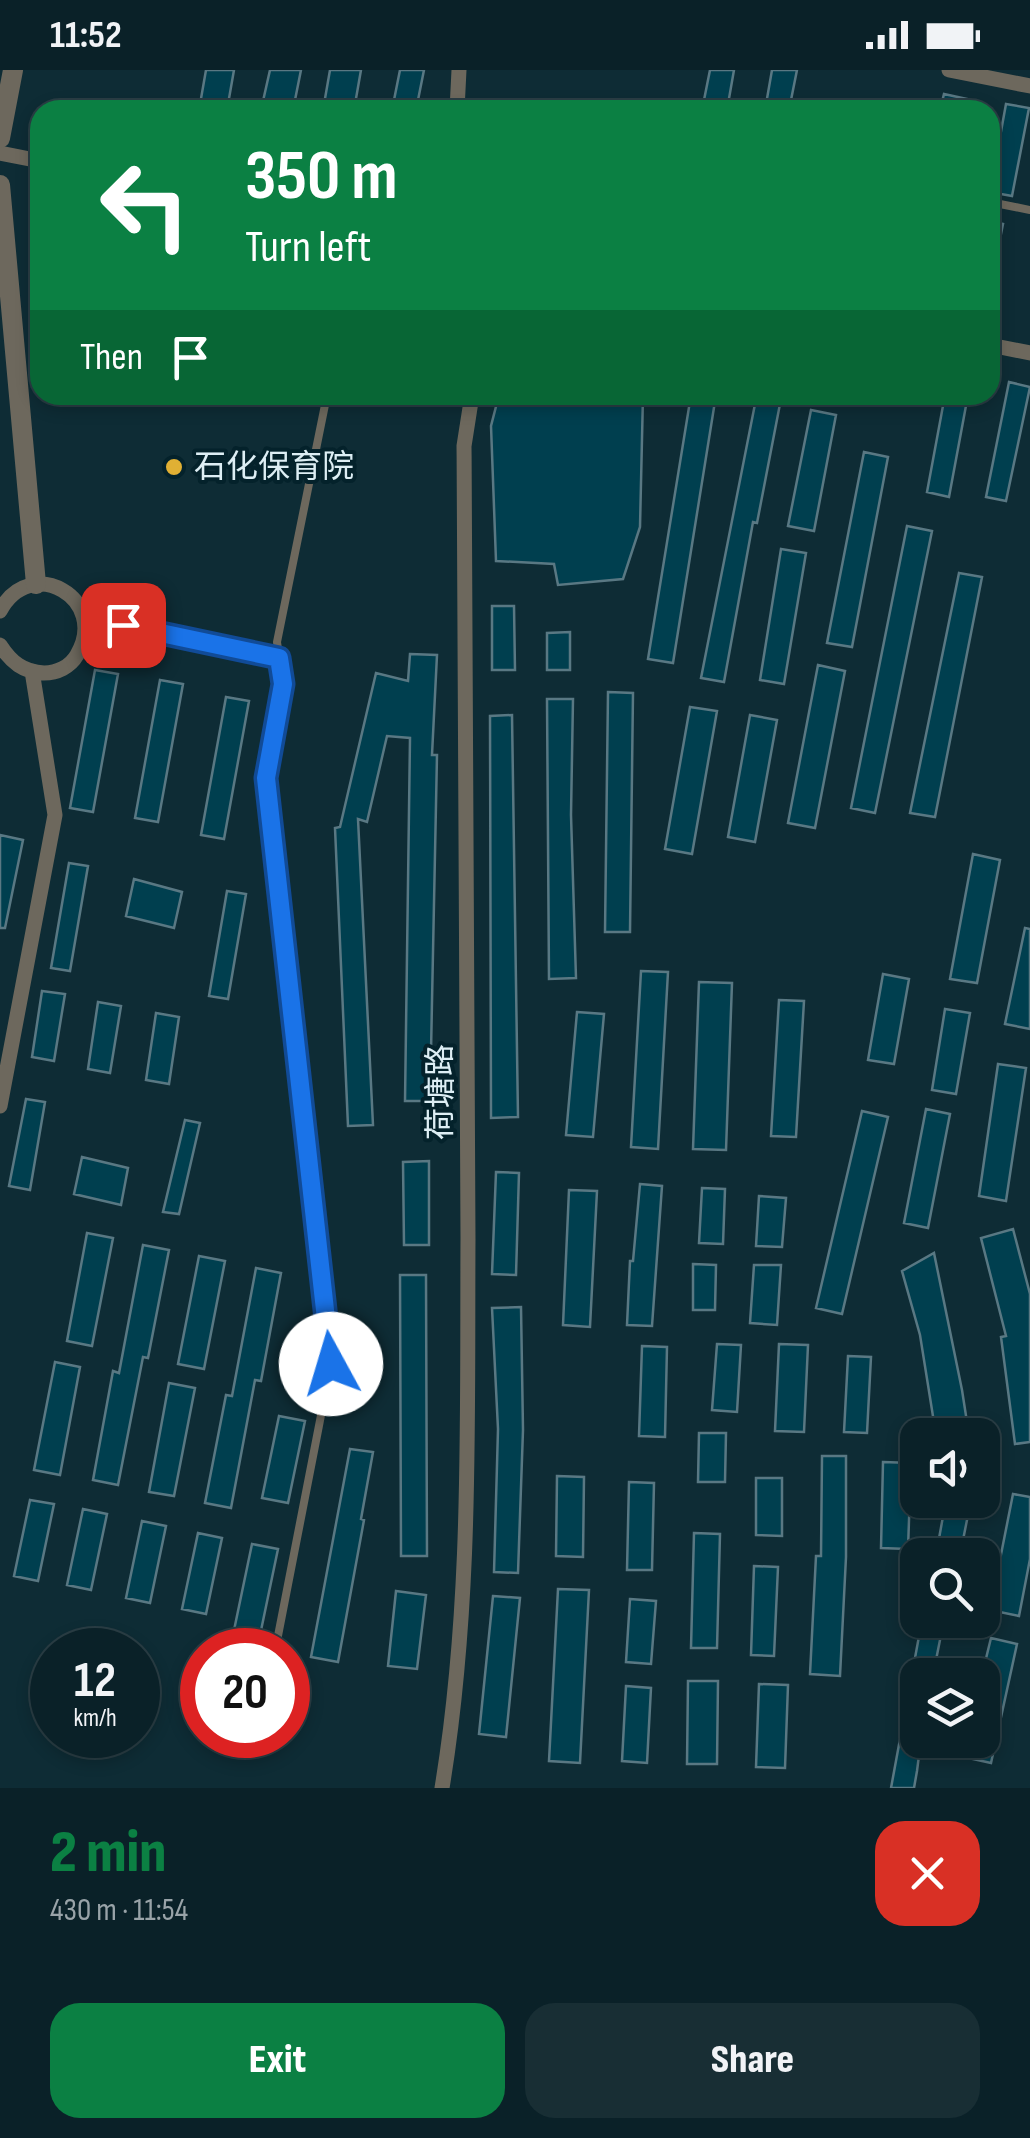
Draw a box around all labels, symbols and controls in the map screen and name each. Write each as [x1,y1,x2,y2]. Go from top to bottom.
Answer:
text: 11:52 [50,13,122,58]
text: 350 m [245,135,398,219]
icon: left [80,140,210,270]
text: Turn left [245,220,371,275]
icon: arrive [163,330,218,385]
text: Then [80,335,143,380]
place label: 石化保育院 [194,448,354,487]
marker: 石化保育院 [163,456,185,478]
pin [81,583,166,668]
icon: arrive [96,598,151,653]
street label: 荷塘路 [422,1044,461,1140]
position arrow [279,1312,383,1416]
map controls [900,1418,1000,1758]
button: sound [900,1418,1000,1518]
button: search [900,1538,1000,1638]
speed limit sign: 20 [180,1628,310,1758]
text: 12 [74,1651,116,1711]
button: layers [900,1658,1000,1758]
text: km/h [73,1703,117,1734]
text: 2 min [50,1817,166,1889]
button: close [875,1821,980,1926]
text: 430 m · 11:54 [50,1891,188,1930]
button: Exit [50,2003,505,2118]
button: Share [525,2003,980,2118]

